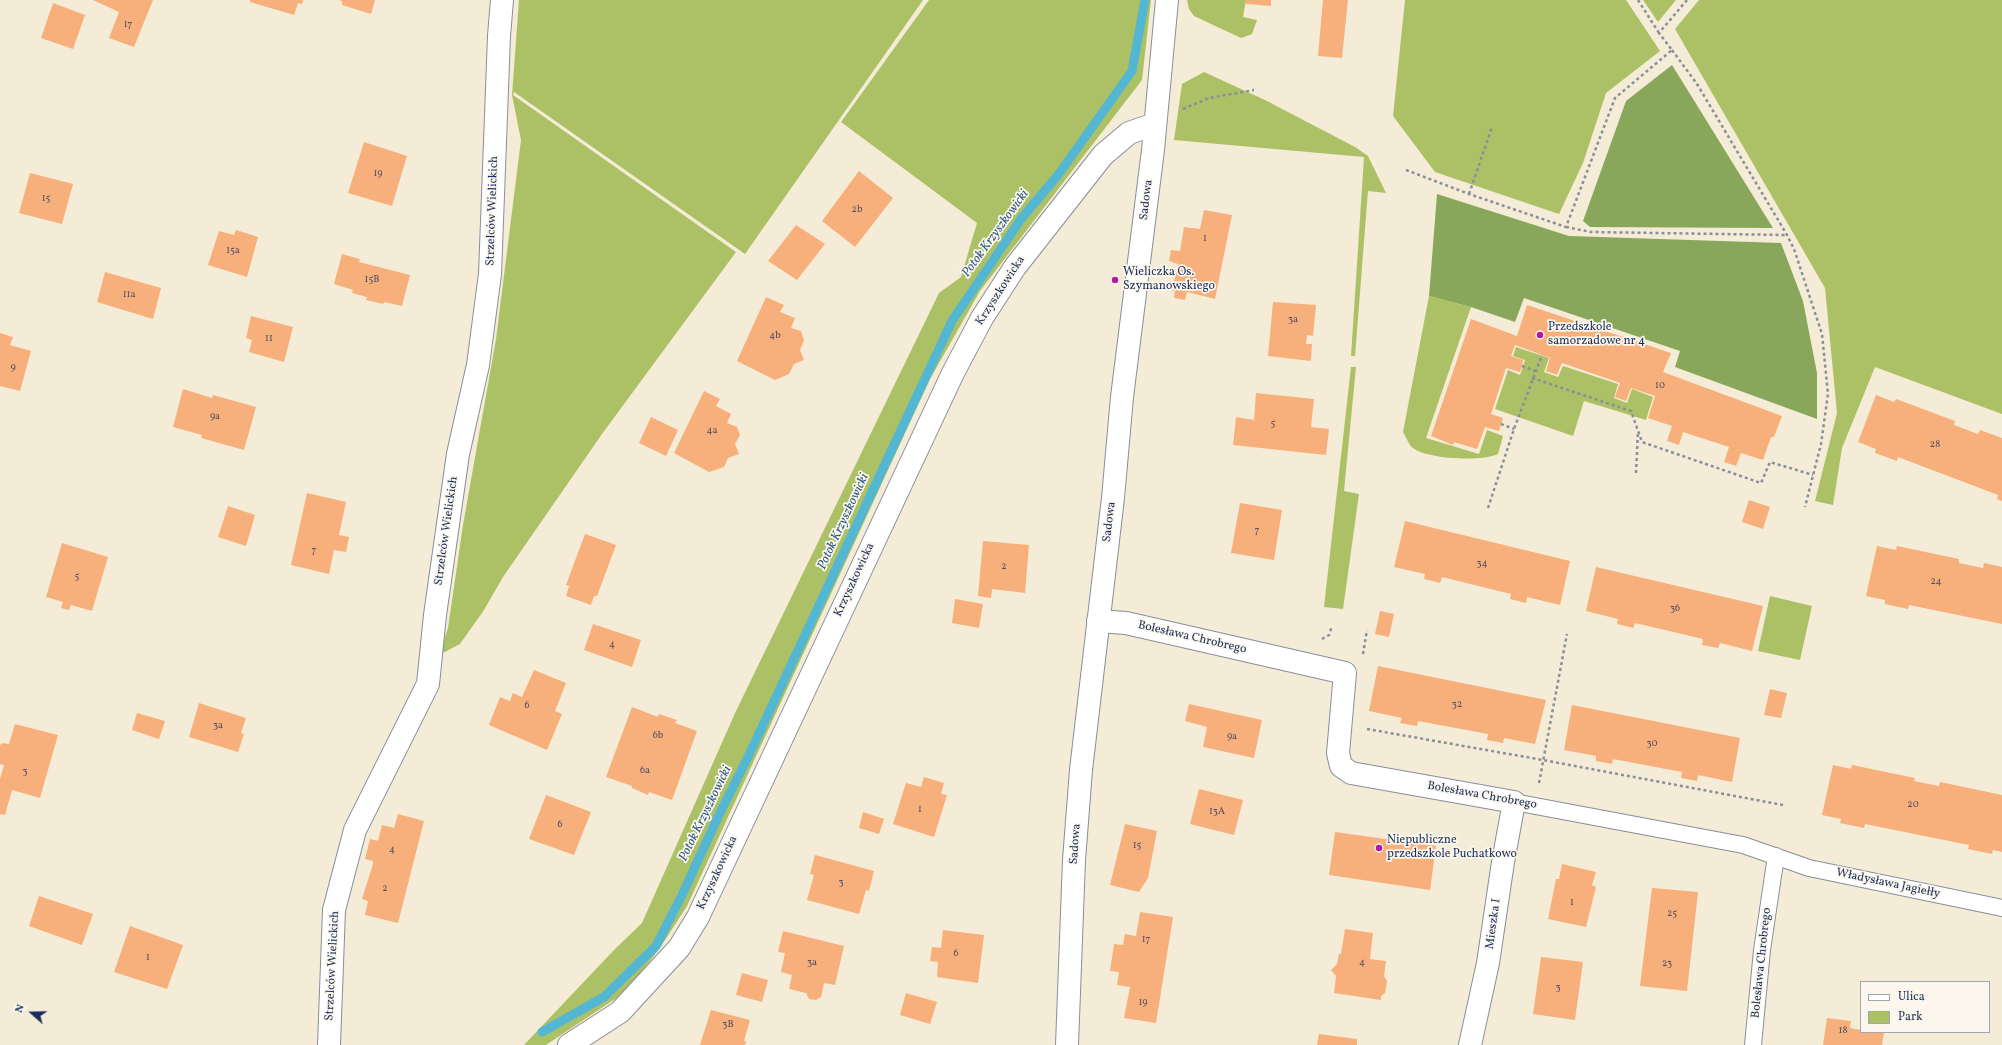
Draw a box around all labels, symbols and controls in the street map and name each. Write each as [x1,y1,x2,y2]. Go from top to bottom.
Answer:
house number: 17 [124,19,132,31]
street label: Strzelców Wielickich [484,156,502,266]
house number: 19 [373,168,383,180]
street label: Sadowa [1137,179,1157,221]
water label: Potok Krzyszkowicki [959,187,1033,281]
house number: 15 [42,193,50,205]
house number: 2b [852,204,862,216]
house number: 1 [1203,233,1207,245]
house number: 15a [226,245,240,257]
street label: Krzyszkowicka [973,254,1029,328]
place label: Wieliczka Os. Szymanowskiego [1123,266,1215,294]
house number: 15B [365,274,379,286]
marker: Wieliczka Os. Szymanowskiego [1110,275,1120,285]
house number: 11a [123,289,135,301]
house number: 3a [1288,314,1298,326]
place label: Przedszkole samorzadowe nr 4 [1548,321,1645,349]
house number: 4b [769,330,781,342]
marker: Przedszkole samorzadowe nr 4 [1535,330,1545,340]
house number: 11 [265,333,273,345]
house number: 9 [10,362,16,374]
house number: 10 [1655,380,1665,392]
house number: 9a [210,411,220,423]
house number: 5 [1271,418,1275,430]
house number: 4a [707,425,717,437]
house number: 28 [1930,439,1940,451]
water label: Potok Krzyszkowicki [815,472,873,572]
street label: Strzelców Wielickich [432,475,462,587]
street label: Sadowa [1100,501,1120,543]
house number: 7 [1255,525,1259,537]
street label: Krzyszkowicka [832,541,878,619]
house number: 7 [312,545,316,557]
house number: 34 [1476,558,1488,570]
house number: 2 [1001,561,1007,573]
house number: 5 [75,571,79,583]
house number: 24 [1930,576,1942,588]
house number: 36 [1670,603,1680,615]
street label: Bolesława Chrobrego [1136,618,1248,658]
house number: 4 [609,639,615,651]
house number: 32 [1452,699,1462,711]
house number: 6 [524,700,530,712]
house number: 3a [213,720,223,732]
house number: 6b [653,730,663,742]
house number: 9a [1227,731,1237,743]
house number: 30 [1647,738,1657,750]
water label: Potok Krzyszkowicki [676,764,736,864]
house number: 6a [640,765,650,777]
house number: 3 [22,766,28,778]
street label: Bolesława Chrobrego [1426,779,1538,813]
house number: 20 [1907,799,1919,811]
house number: 1 [918,804,922,816]
house number: 13A [1209,806,1225,818]
house number: 6 [557,819,563,831]
street label: Sadowa [1067,823,1085,865]
street label: Krzyszkowicka [695,834,741,912]
place label: Niepubliczne przedszkole Puchatkowo [1387,834,1517,862]
house number: 15 [1133,840,1141,852]
marker: Niepubliczne przedszkole Puchatkowo [1374,843,1384,853]
house number: 4 [389,844,395,856]
street label: Władysława Jagiełły [1835,866,1941,902]
house number: 3 [838,877,844,889]
house number: 2 [382,883,388,895]
house number: 1 [1570,897,1574,909]
street label: Mieszka I [1483,898,1505,950]
street label: Bolesława Chrobrego [1749,907,1775,1019]
house number: 25 [1667,908,1677,920]
street label: Strzelców Wielickich [323,911,343,1021]
house number: 17 [1142,934,1150,946]
house number: 6 [953,948,959,960]
house number: 1 [146,952,150,964]
house number: 3a [807,957,817,969]
house number: 4 [1359,957,1365,969]
house number: 23 [1662,958,1672,970]
legend [1860,981,1990,1033]
house number: 3 [1555,982,1561,994]
text: Ulica [1898,989,1925,1005]
north arrow [12,993,52,1033]
house number: 19 [1138,997,1148,1009]
text: N [12,1002,29,1015]
text: Park [1898,1009,1923,1025]
house number: 3B [722,1019,734,1031]
house number: 18 [1839,1025,1847,1037]

